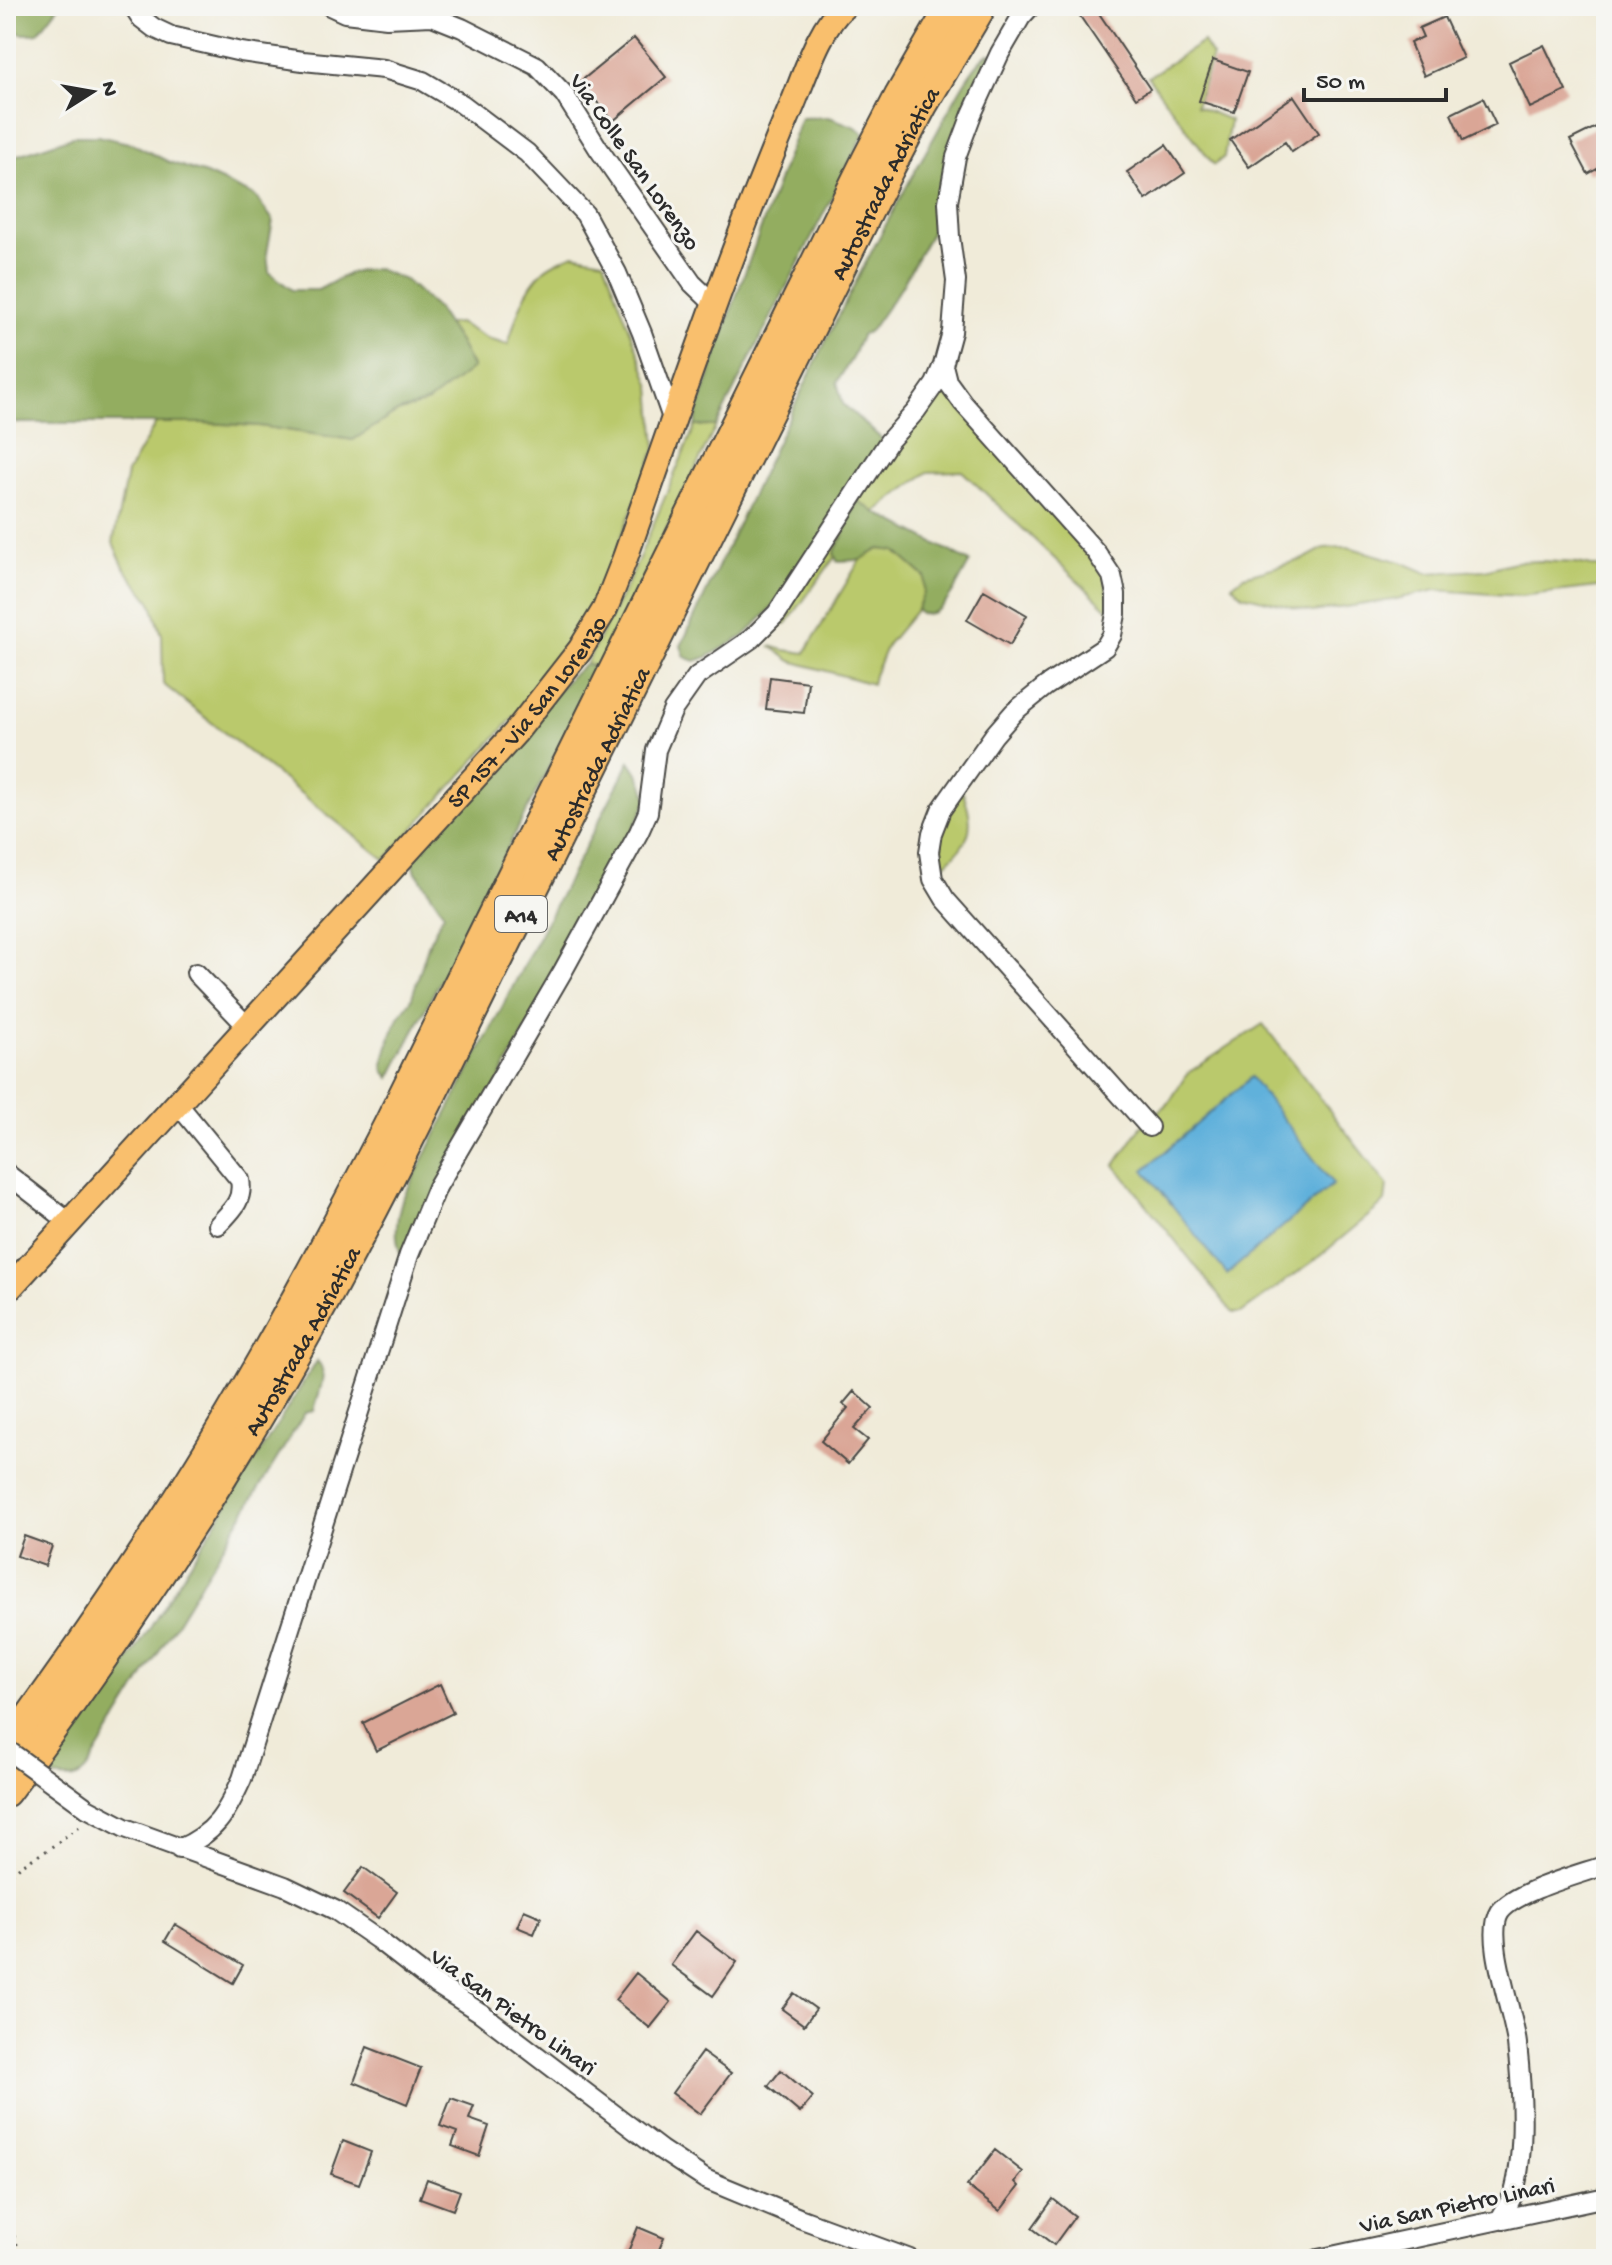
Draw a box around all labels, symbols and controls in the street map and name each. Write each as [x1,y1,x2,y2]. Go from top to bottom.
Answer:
north arrow [52,52,132,132]
scale bar [1304,52,1446,102]
street label: Via Colle San Lorenzo [561,68,705,257]
text: 50 m [1316,69,1365,98]
text: N [94,79,122,98]
street label: Autostrada Adriatica [826,82,949,286]
street label: SP 157 - Via San Lorenzo [442,612,615,816]
street label: Autostrada Adriatica [539,662,659,867]
road number: A14 [495,896,547,932]
street label: Autostrada Adriatica [240,1242,370,1442]
street label: Via San Pietro Linari [422,1943,601,2084]
street label: Via San Pietro Linari [1357,2173,1558,2242]

